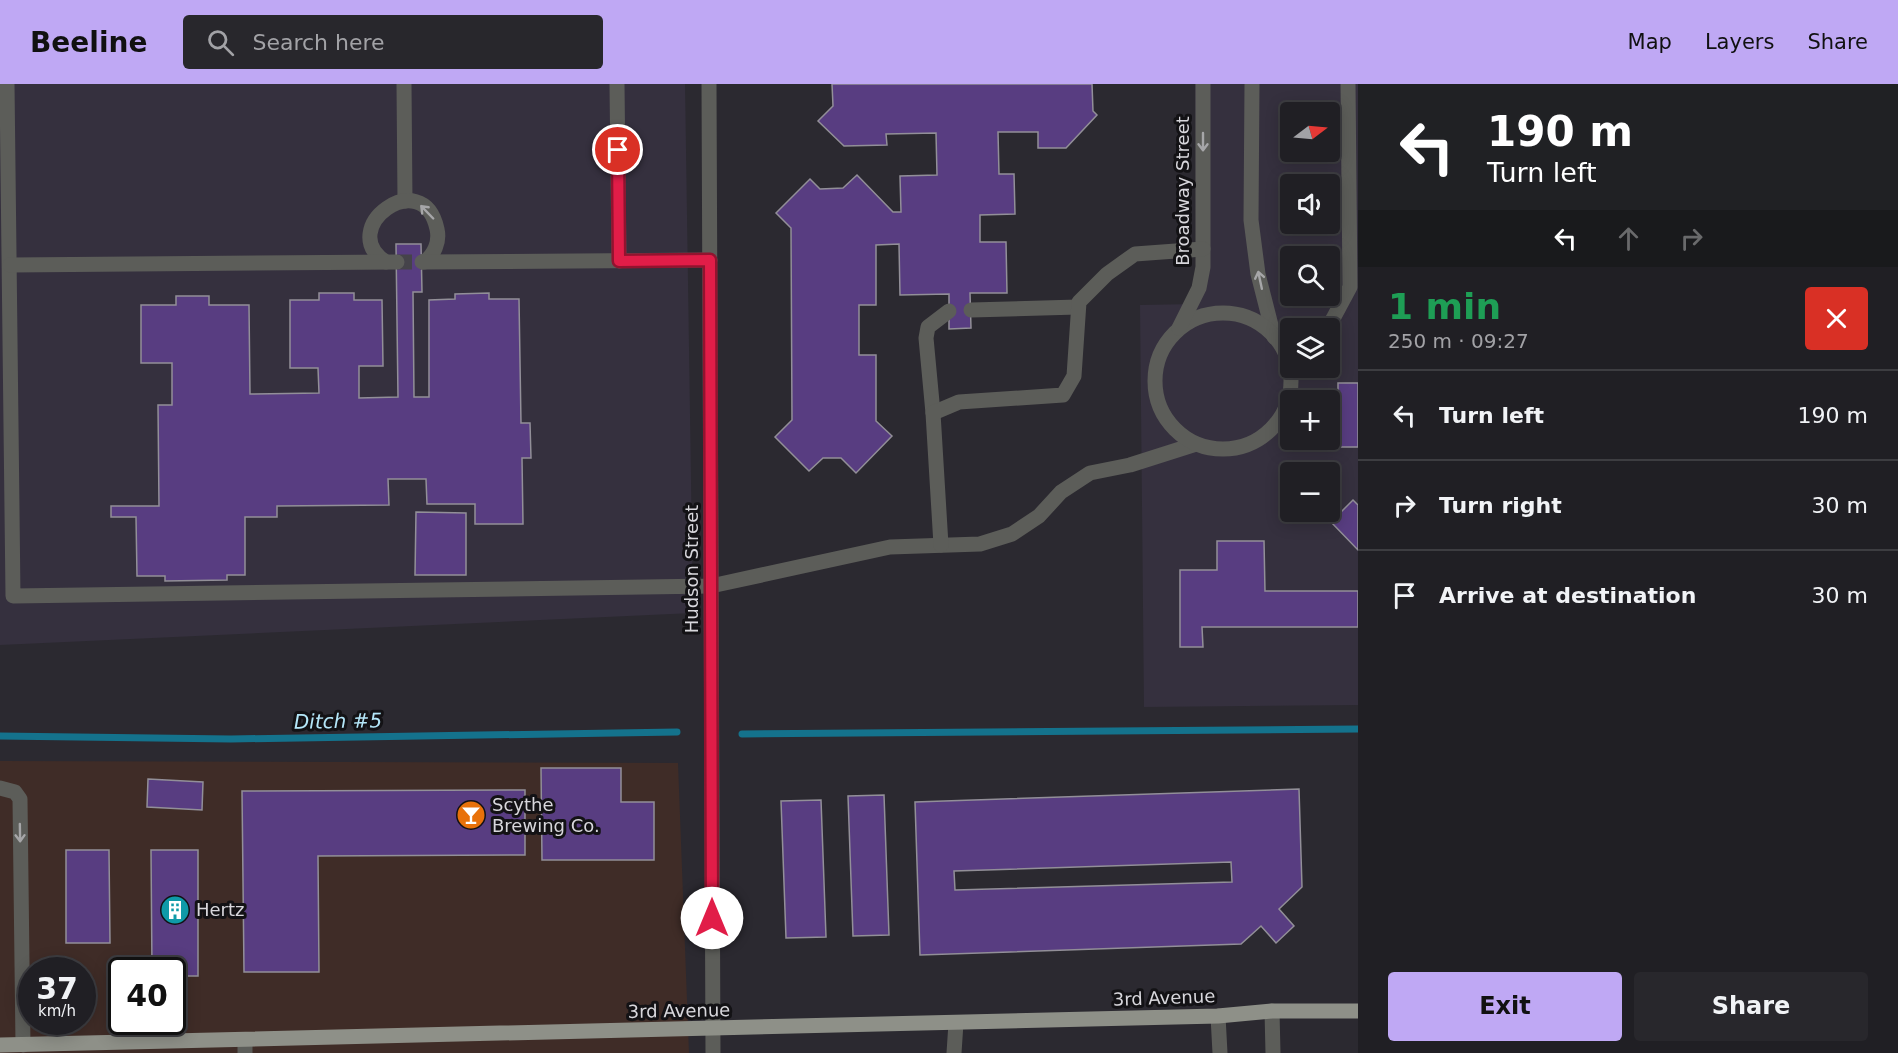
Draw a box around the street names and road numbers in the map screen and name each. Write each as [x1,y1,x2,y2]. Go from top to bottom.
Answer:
street label: Broadway Street [1172,116,1193,266]
street label: Hudson Street [681,505,702,633]
street label: 3rd Avenue [1112,985,1216,1010]
street label: 3rd Avenue [628,999,730,1022]

